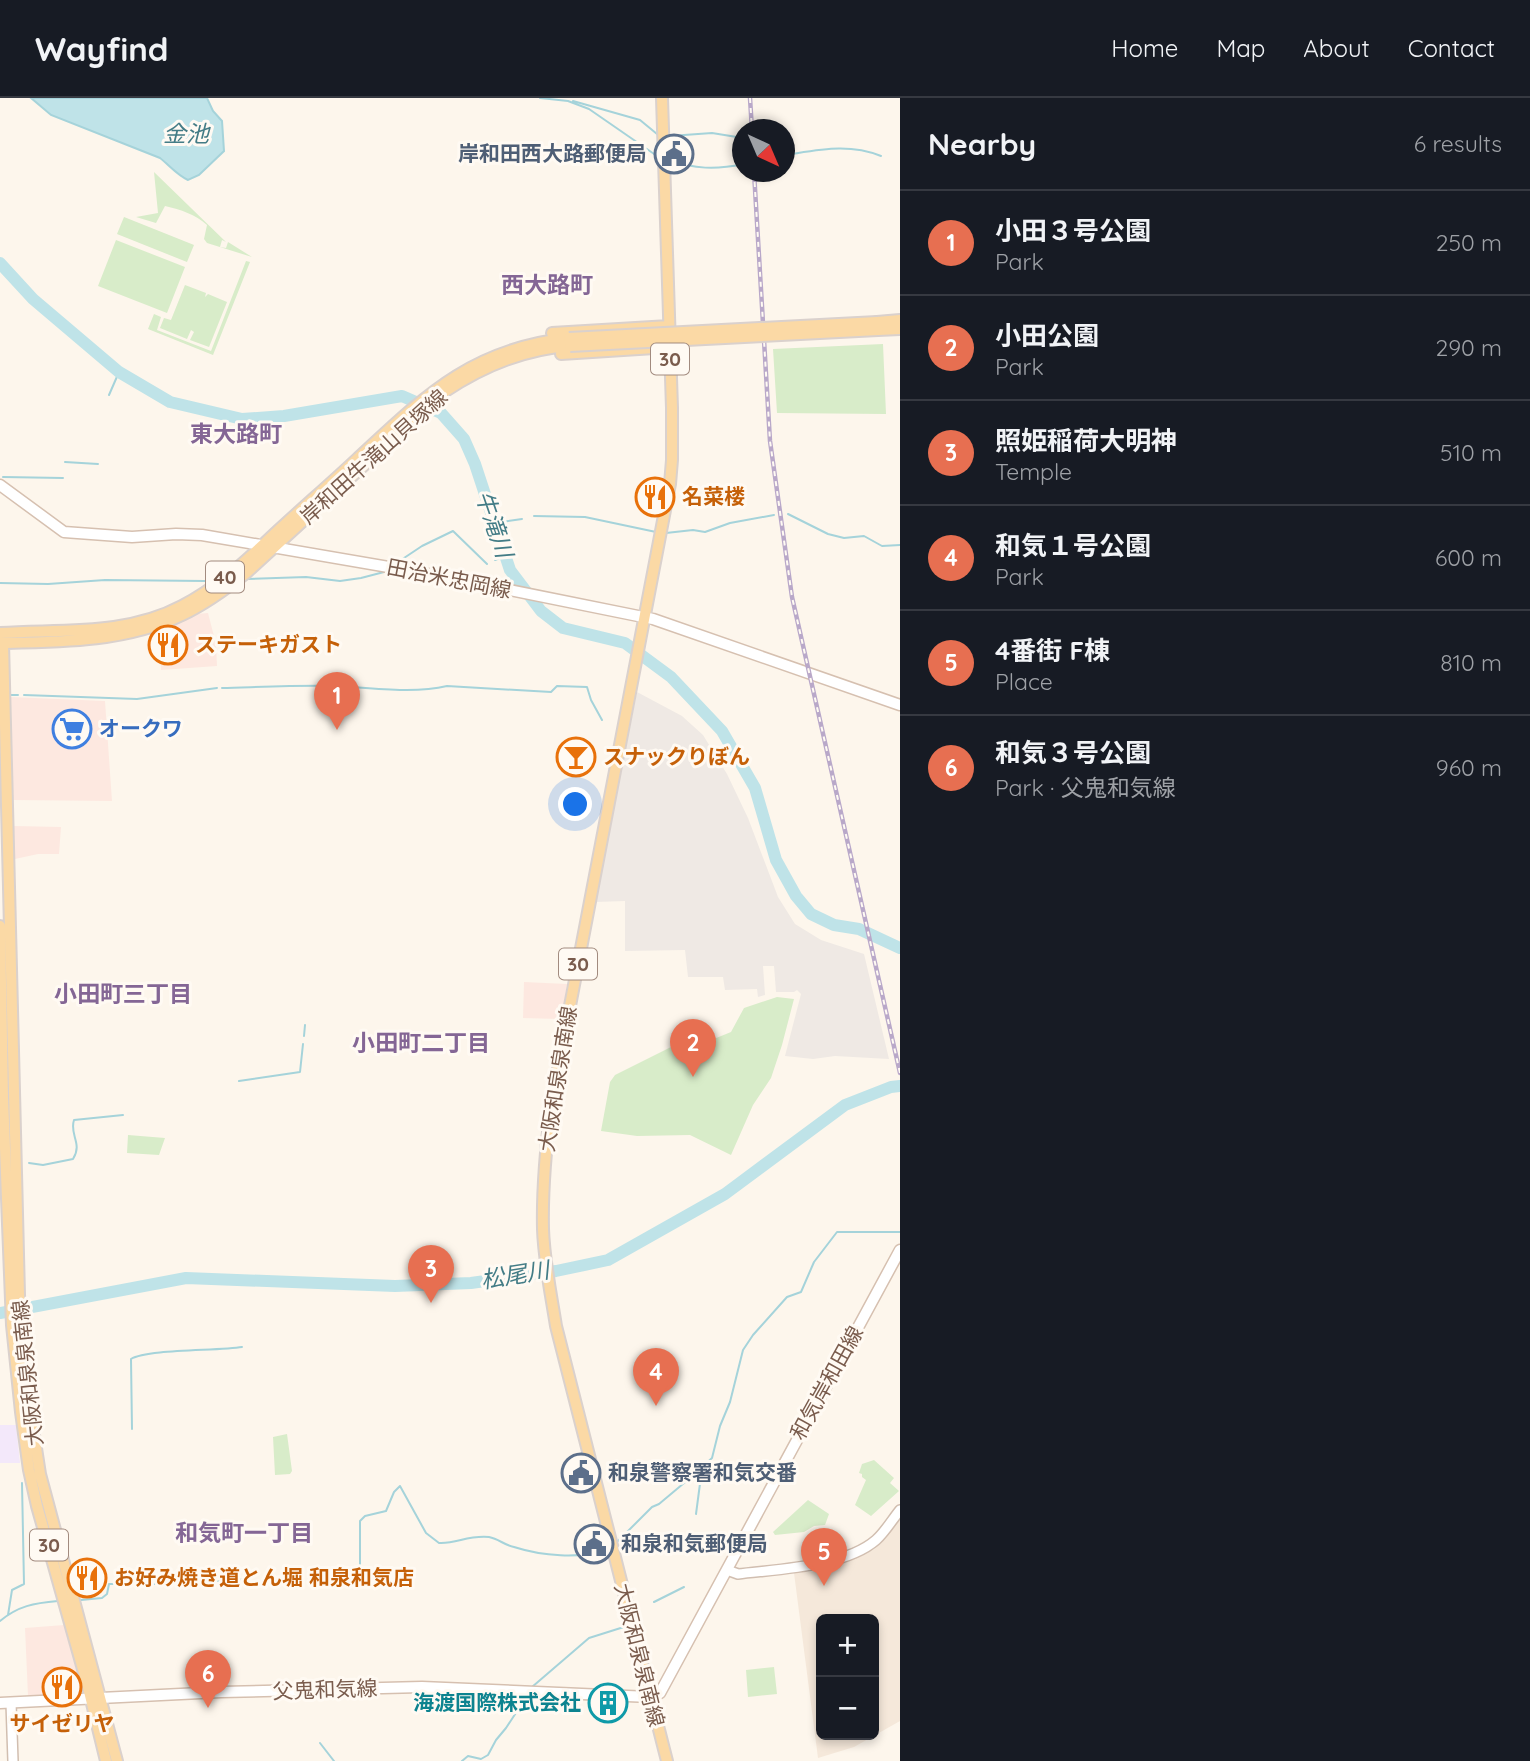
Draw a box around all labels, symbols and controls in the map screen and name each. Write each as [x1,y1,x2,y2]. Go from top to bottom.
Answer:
text: Wayfind [35,28,169,69]
text: Home [1111,33,1178,63]
text: Map [1216,33,1265,63]
text: About [1303,33,1370,63]
text: Contact [1408,33,1495,63]
water label: 金池 [163,119,211,148]
north arrow [732,119,795,182]
text: Nearby [928,125,1036,163]
text: 6 results [1414,129,1502,158]
public building icon: 岸和田西大路郵便局 [653,133,695,175]
place label: 岸和田西大路郵便局 [458,140,647,166]
text: 小田３号公園 [995,214,1151,247]
text: 1 [947,228,955,257]
text: 250 m [1436,228,1502,257]
text: Park [995,247,1044,276]
district label: 西大路町 [501,270,593,299]
text: 小田公園 [995,319,1099,352]
text: 2 [944,333,958,362]
text: 290 m [1435,333,1502,362]
road number: 30 [651,344,689,374]
text: Park [995,352,1044,381]
street label: 岸和田牛滝山貝塚線 [294,383,452,529]
district label: 東大路町 [190,419,282,448]
text: 照姫稲荷大明神 [995,424,1177,457]
text: 3 [945,438,957,467]
text: 510 m [1440,438,1502,467]
text: Temple [995,457,1072,486]
restaurant icon: 名菜楼 [634,476,676,518]
place label: 名菜楼 [682,483,745,509]
water label: 牛滝川 [470,486,520,564]
text: 和気１号公園 [995,529,1151,562]
text: 4 [944,543,958,572]
text: 600 m [1435,543,1502,572]
street label: 田治米忠岡線 [385,553,514,603]
road number: 40 [206,562,244,592]
text: Park [995,562,1044,591]
restaurant icon: ステーキガスト [147,624,189,666]
place label: ステーキガスト [195,631,342,657]
text: 4番街 F棟 [995,634,1110,667]
text: 5 [944,648,958,677]
text: 810 m [1440,648,1502,677]
text: Place [995,667,1053,696]
pin: 1 [314,672,360,730]
supermarket icon: オークワ [51,708,93,750]
place label: オークワ [99,715,183,741]
bar icon: スナックりぼん [555,736,597,778]
text: 和気３号公園 [995,736,1151,769]
place label: スナックりぼん [603,743,750,769]
text: 6 [945,753,957,782]
text: 960 m [1436,753,1502,782]
text: Park · 父鬼和気線 [995,773,1176,802]
your location [558,787,592,821]
road number: 30 [559,948,597,979]
district label: 小田町三丁目 [54,979,192,1008]
street label: 大阪和泉泉南線 [533,1004,581,1153]
pin: 2 [670,1019,716,1077]
district label: 小田町二丁目 [352,1028,490,1057]
pin: 3 [408,1245,454,1303]
water label: 松尾川 [479,1254,554,1294]
street label: 大阪和泉泉南線 [6,1299,48,1448]
street label: 和気岸和田線 [784,1321,868,1444]
pin: 4 [633,1348,679,1406]
public building icon: 和泉警察署和気交番 [560,1452,602,1494]
place label: 和泉警察署和気交番 [608,1459,797,1485]
district label: 和気町一丁目 [175,1518,313,1547]
public building icon: 和泉和気郵便局 [573,1523,615,1565]
pin: 5 [801,1528,847,1586]
road number: 30 [30,1530,68,1560]
place label: 和泉和気郵便局 [621,1530,768,1556]
restaurant icon: お好み焼き道とん堀 和泉和気店 [66,1557,108,1599]
place label: お好み焼き道とん堀 和泉和気店 [114,1564,414,1590]
street label: 大阪和泉泉南線 [610,1580,670,1729]
map controls [816,1614,879,1740]
button: + [816,1614,879,1677]
pin: 6 [185,1650,231,1708]
restaurant icon: サイゼリヤ [41,1666,83,1708]
street label: 父鬼和気線 [272,1674,378,1704]
button: − [816,1677,879,1740]
building icon: 海渡国際株式会社 [587,1682,629,1724]
place label: 海渡国際株式会社 [413,1689,581,1715]
place label: サイゼリヤ [10,1710,115,1736]

